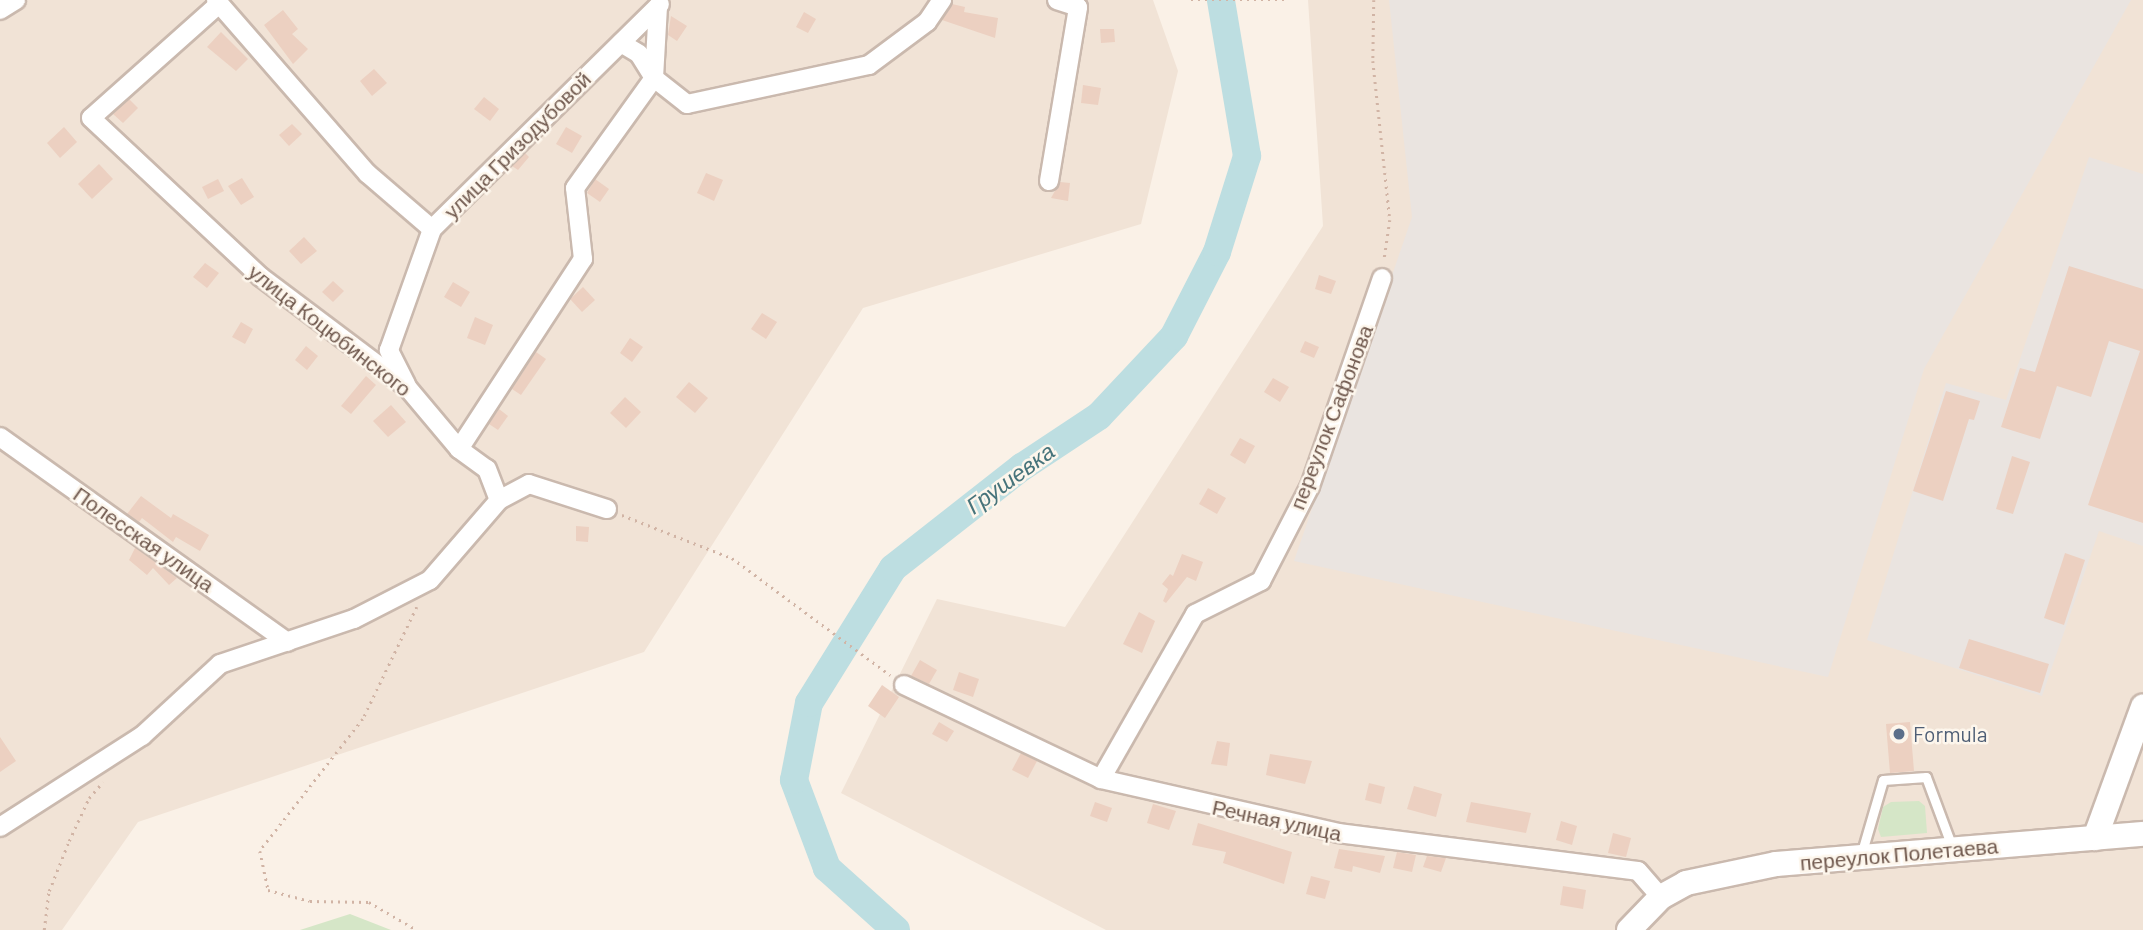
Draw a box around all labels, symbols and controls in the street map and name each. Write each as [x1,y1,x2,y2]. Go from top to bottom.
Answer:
street label: улица Гризодубовой [438,66,596,224]
street label: улица Коцюбинского [244,259,416,401]
street label: переулок Сафонова [1284,321,1378,513]
water label: Грушевка [960,437,1060,519]
street label: Полесская улица [69,481,219,597]
place label: Formula [1913,721,1987,747]
marker: Formula [1891,726,1907,742]
street label: Речная улица [1210,794,1344,846]
street label: переулок Полетаева [1799,833,1999,875]

